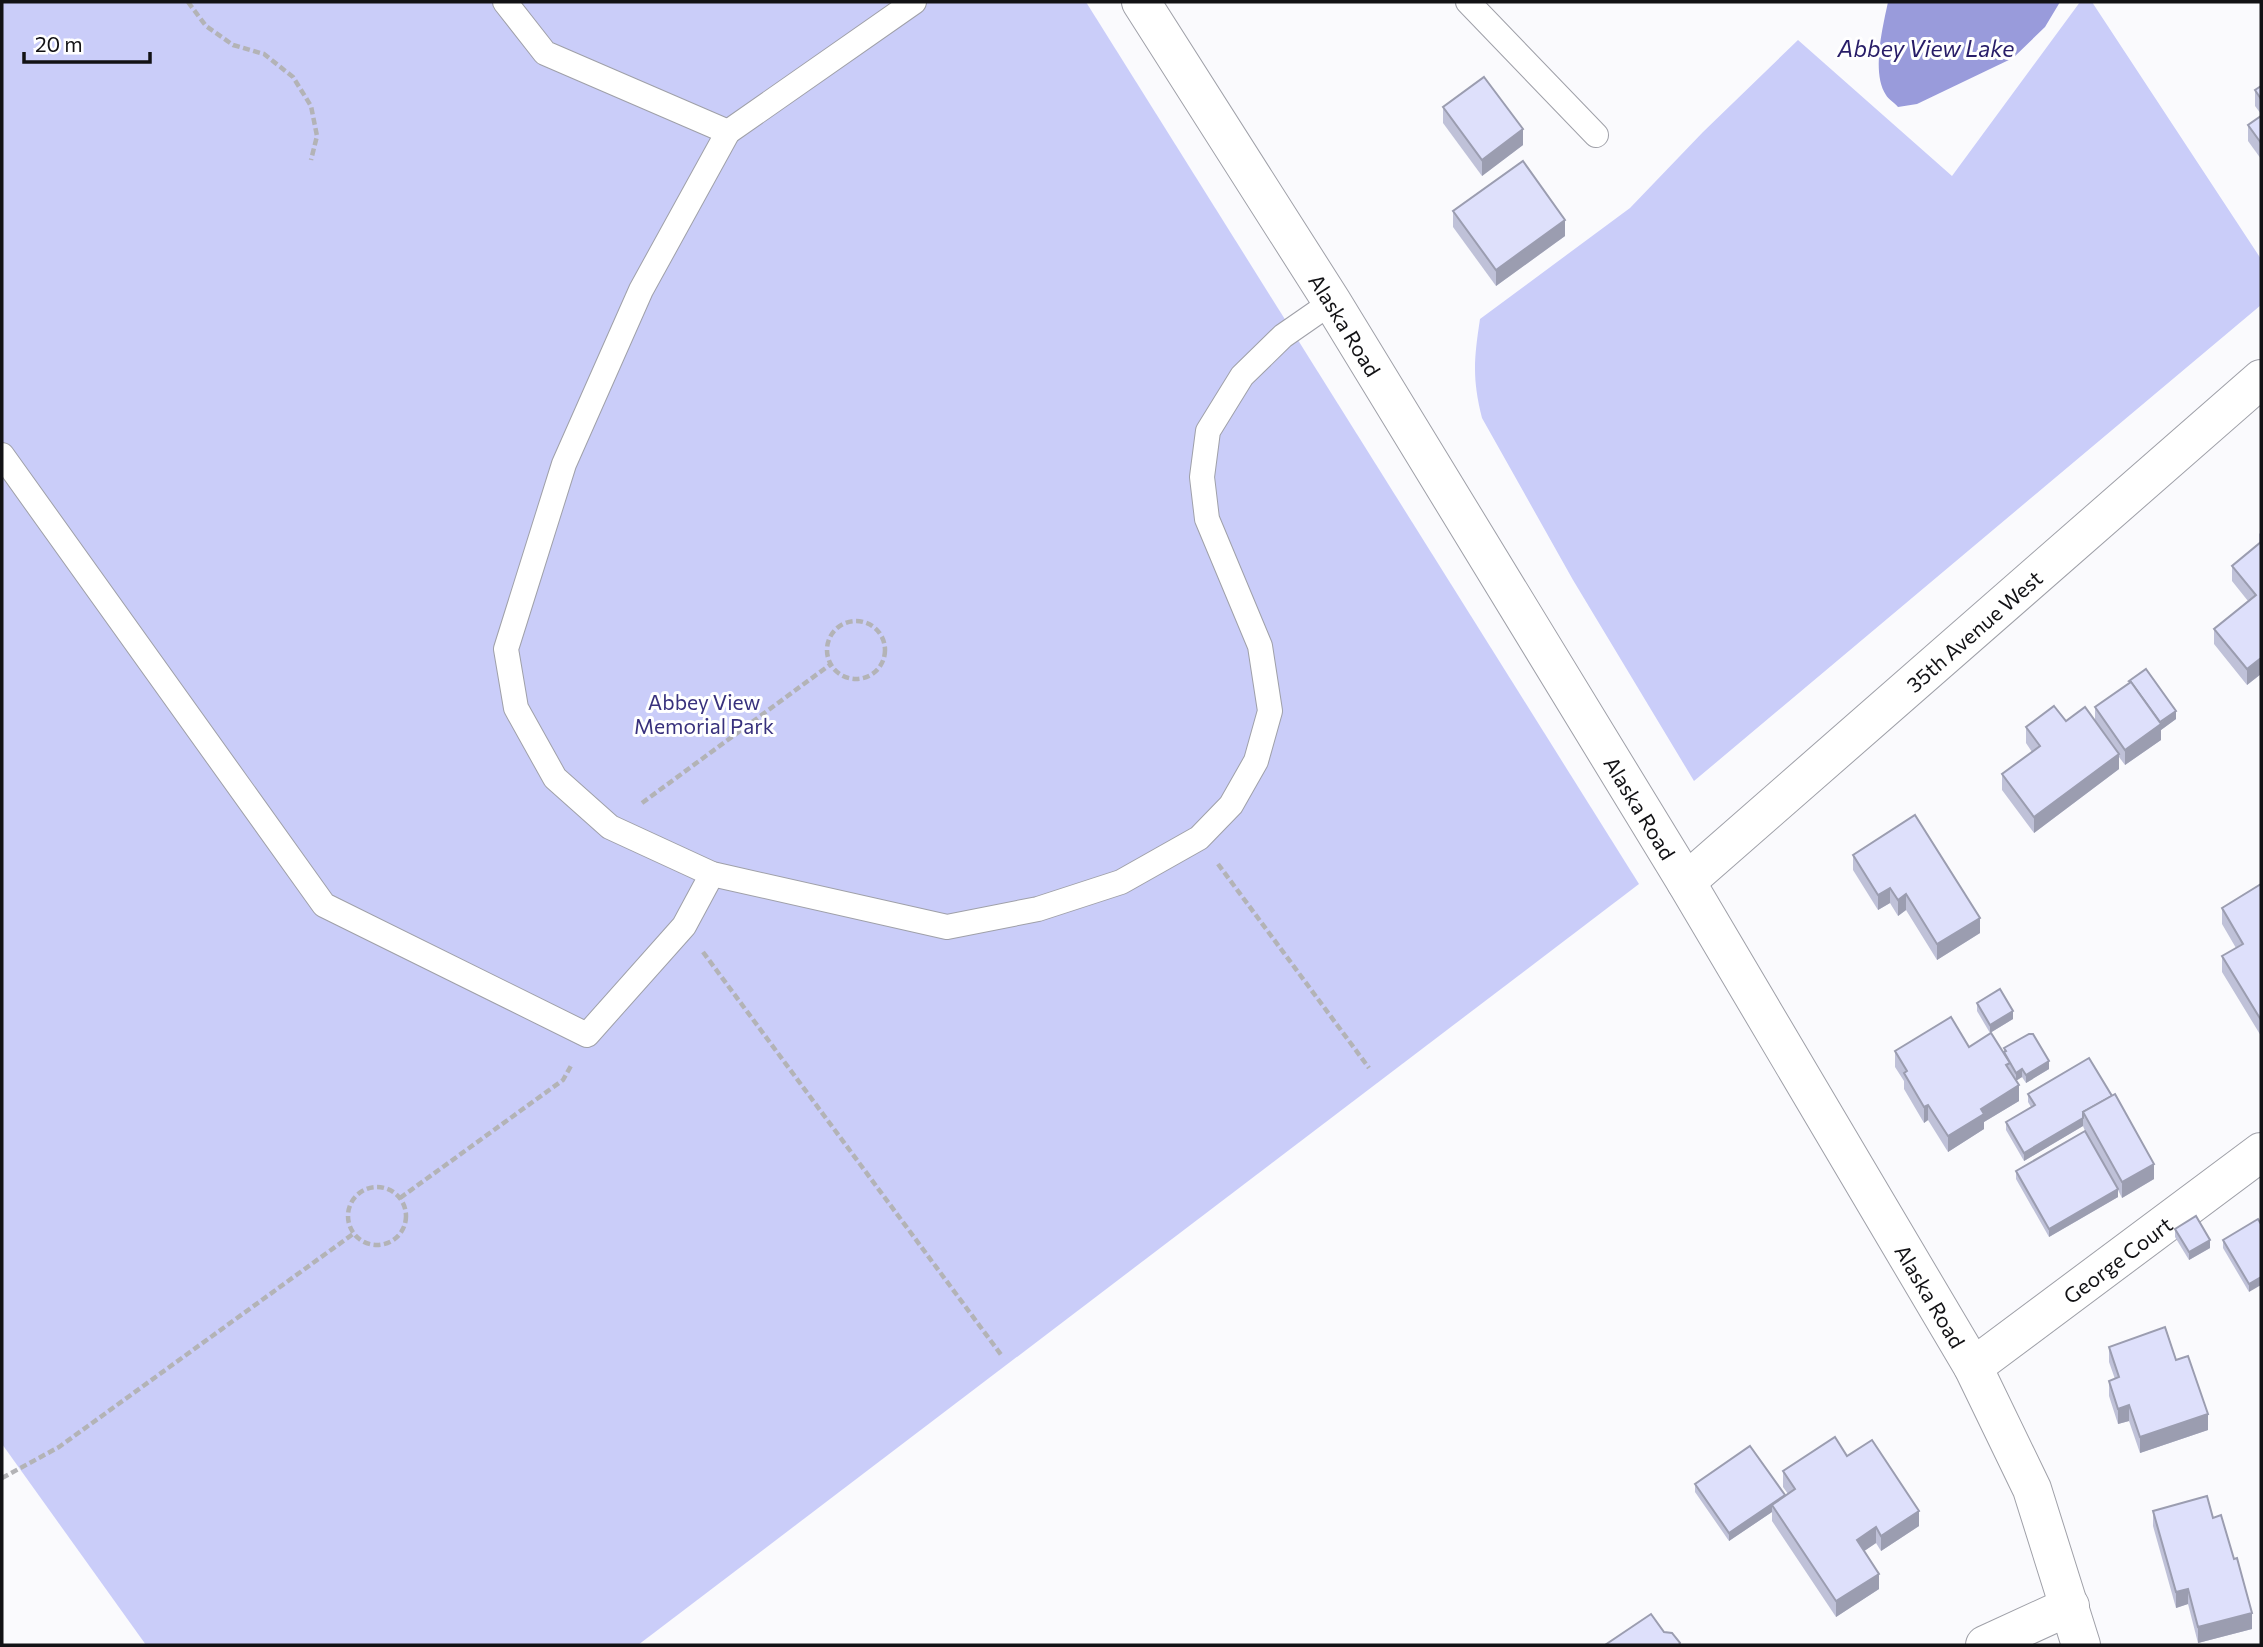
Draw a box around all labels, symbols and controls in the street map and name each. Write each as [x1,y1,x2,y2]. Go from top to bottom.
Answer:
scale bar [24,21,150,65]
text: 20 m [35,31,83,56]
water label: Abbey View Lake [1837,34,2014,62]
street label: Alaska Road [1304,269,1387,380]
street label: 35th Avenue West [1901,564,2046,697]
park label: Abbey View Memorial Park [634,689,774,738]
street label: Alaska Road [1600,752,1681,864]
street label: George Court [2058,1211,2177,1308]
street label: Alaska Road [1891,1240,1971,1352]

